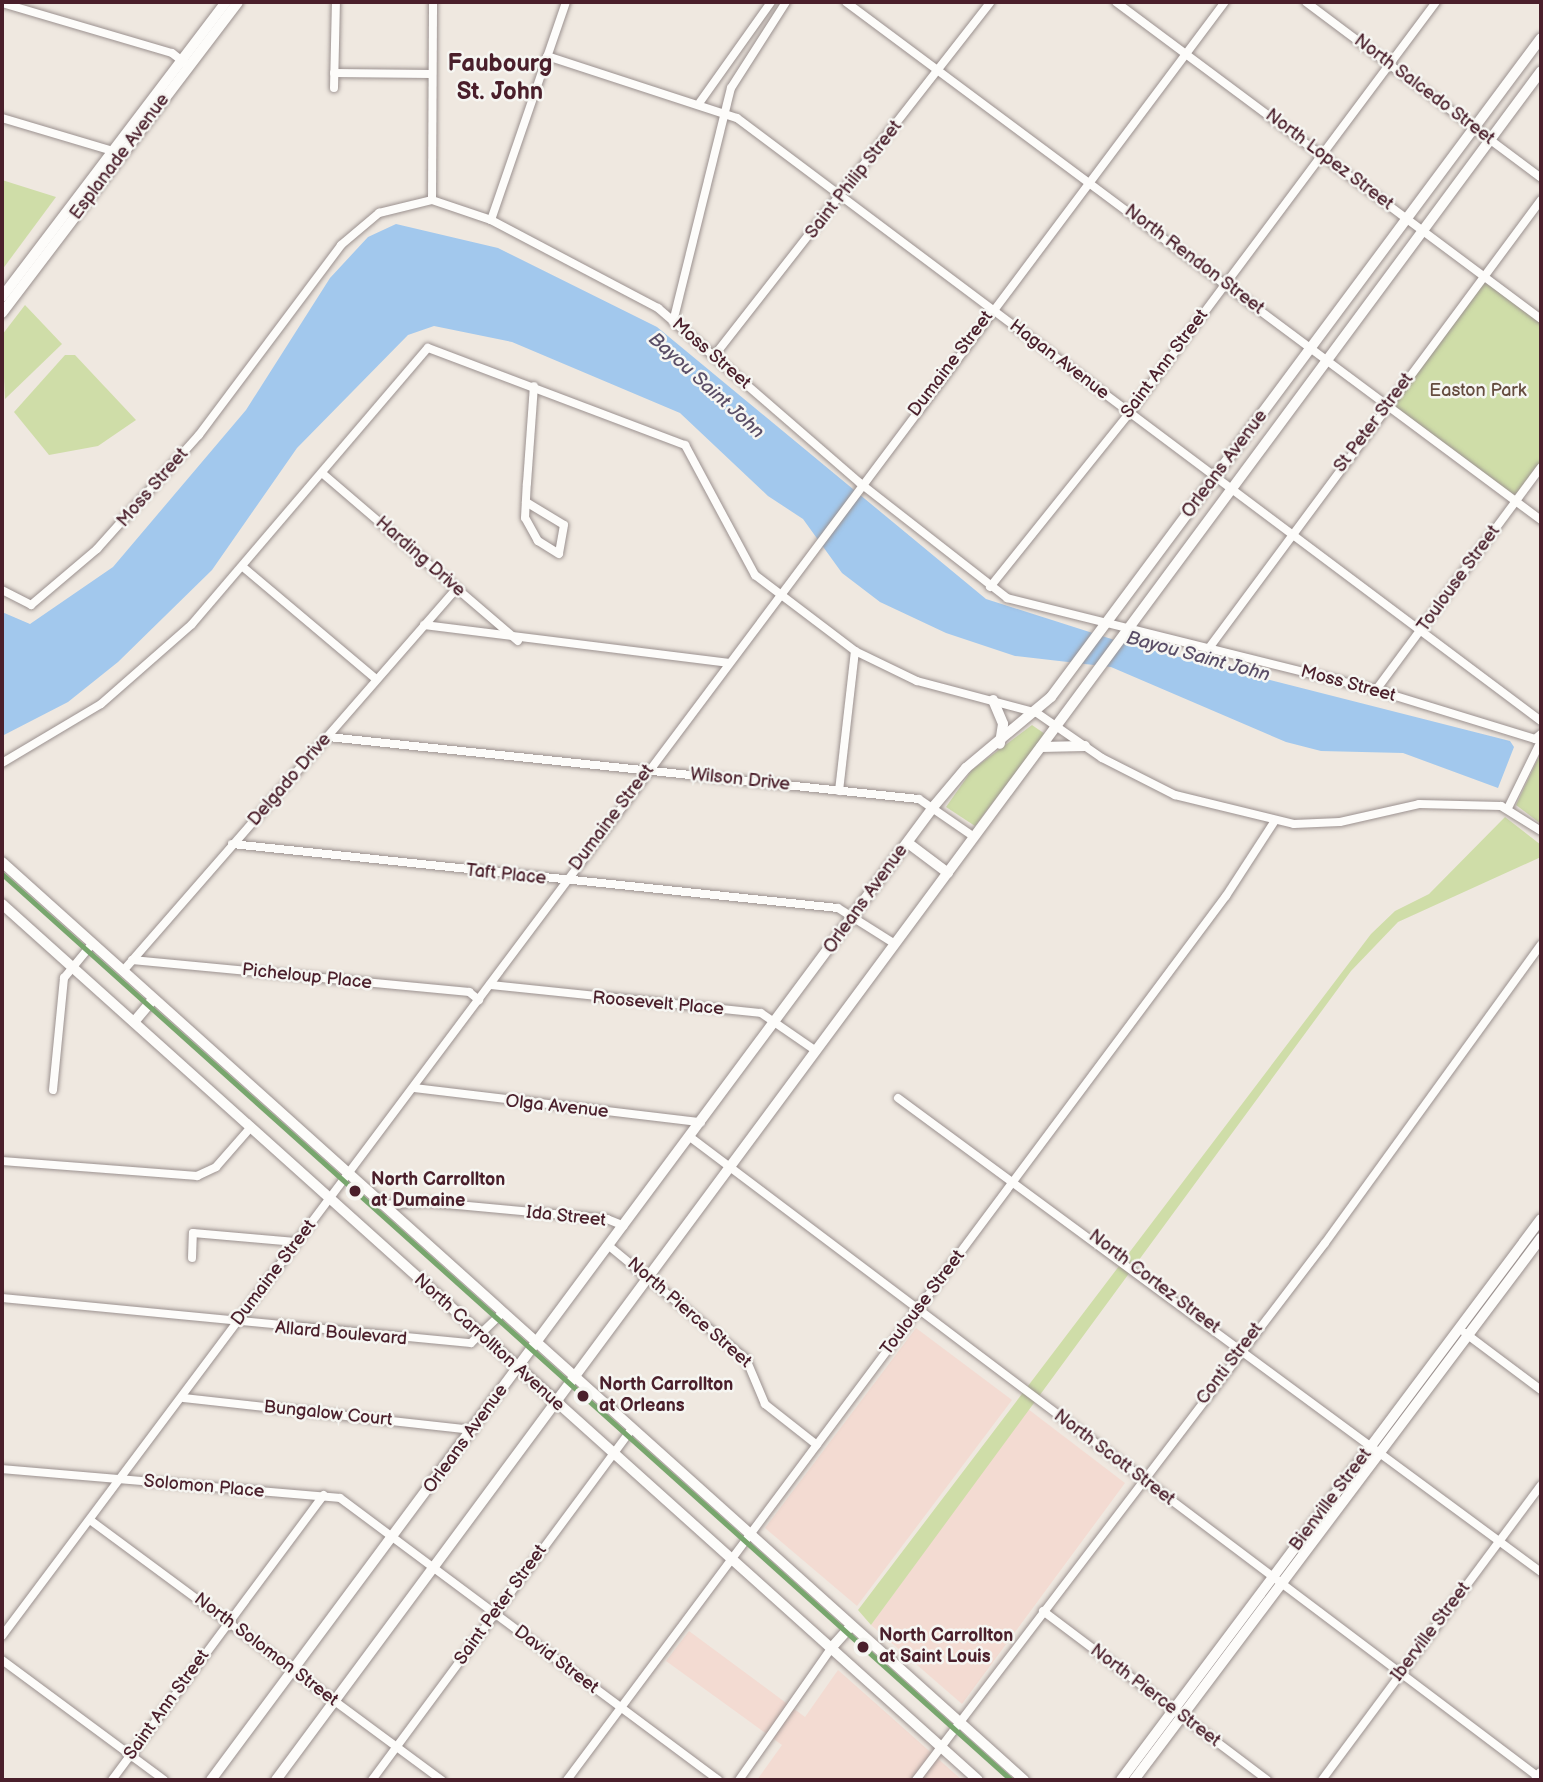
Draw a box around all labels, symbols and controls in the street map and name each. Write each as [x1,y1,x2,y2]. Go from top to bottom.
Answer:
street label: North Salcedo Street [1349,30,1499,150]
district label: Faubourg St. John [448,50,552,106]
street label: Esplanade Avenue [66,90,174,224]
street label: North Lopez Street [1261,105,1397,215]
street label: Saint Philip Street [801,117,907,243]
street label: North Rendon Street [1120,200,1268,320]
street label: Saint Ann Street [1117,305,1213,423]
street label: Dumaine Street [904,307,998,421]
street label: Moss Street [667,314,755,394]
street label: Hagan Avenue [1005,315,1113,405]
water label: Bayou Saint John [643,328,769,444]
street label: St Peter Street [1330,369,1418,477]
park label: Easton Park [1429,380,1527,402]
street label: Orleans Avenue [1177,406,1273,522]
street label: Moss Street [113,444,193,532]
street label: Harding Drive [371,512,469,602]
street label: Toulouse Street [1413,521,1505,637]
water label: Bayou Saint John [1123,627,1273,687]
street label: Moss Street [1298,661,1398,707]
street label: Delgado Drive [244,729,336,831]
street label: Dumaine Street [565,761,659,875]
street label: Wilson Drive [689,764,791,796]
street label: Orleans Avenue [819,840,913,958]
street label: Taft Place [465,860,547,890]
street label: Picheloup Place [241,959,373,995]
street label: Roosevelt Place [591,987,725,1021]
street label: Olga Avenue [504,1091,610,1123]
place label: North Carrollton at Dumaine [371,1170,505,1212]
marker: North Carrollton at Dumaine [345,1181,365,1201]
street label: Ida Street [525,1202,607,1232]
street label: Dumaine Street [227,1216,321,1330]
street label: North Cortez Street [1084,1226,1224,1338]
street label: Toulouse Street [876,1246,970,1360]
street label: North Pierce Street [622,1253,756,1373]
street label: North Carrollton Avenue [409,1270,569,1416]
street label: Allard Boulevard [274,1317,408,1351]
street label: Conti Street [1192,1319,1268,1409]
place label: North Carrollton at Orleans [599,1375,733,1418]
street label: Orleans Avenue [419,1380,513,1498]
marker: North Carrollton at Orleans [573,1386,593,1406]
street label: Bungalow Court [263,1397,393,1431]
street label: North Scott Street [1049,1405,1179,1511]
street label: Bienville Street [1285,1444,1377,1556]
street label: Solomon Place [143,1471,265,1503]
street label: Saint Peter Street [450,1541,552,1669]
street label: Iberville Street [1387,1578,1475,1686]
street label: North Solomon Street [189,1589,343,1711]
street label: David Street [509,1621,603,1699]
place label: North Carrollton at Saint Louis [879,1626,1013,1668]
marker: North Carrollton at Saint Louis [853,1637,873,1657]
street label: North Pierce Street [1086,1640,1224,1752]
street label: Saint Ann Street [120,1645,214,1765]

